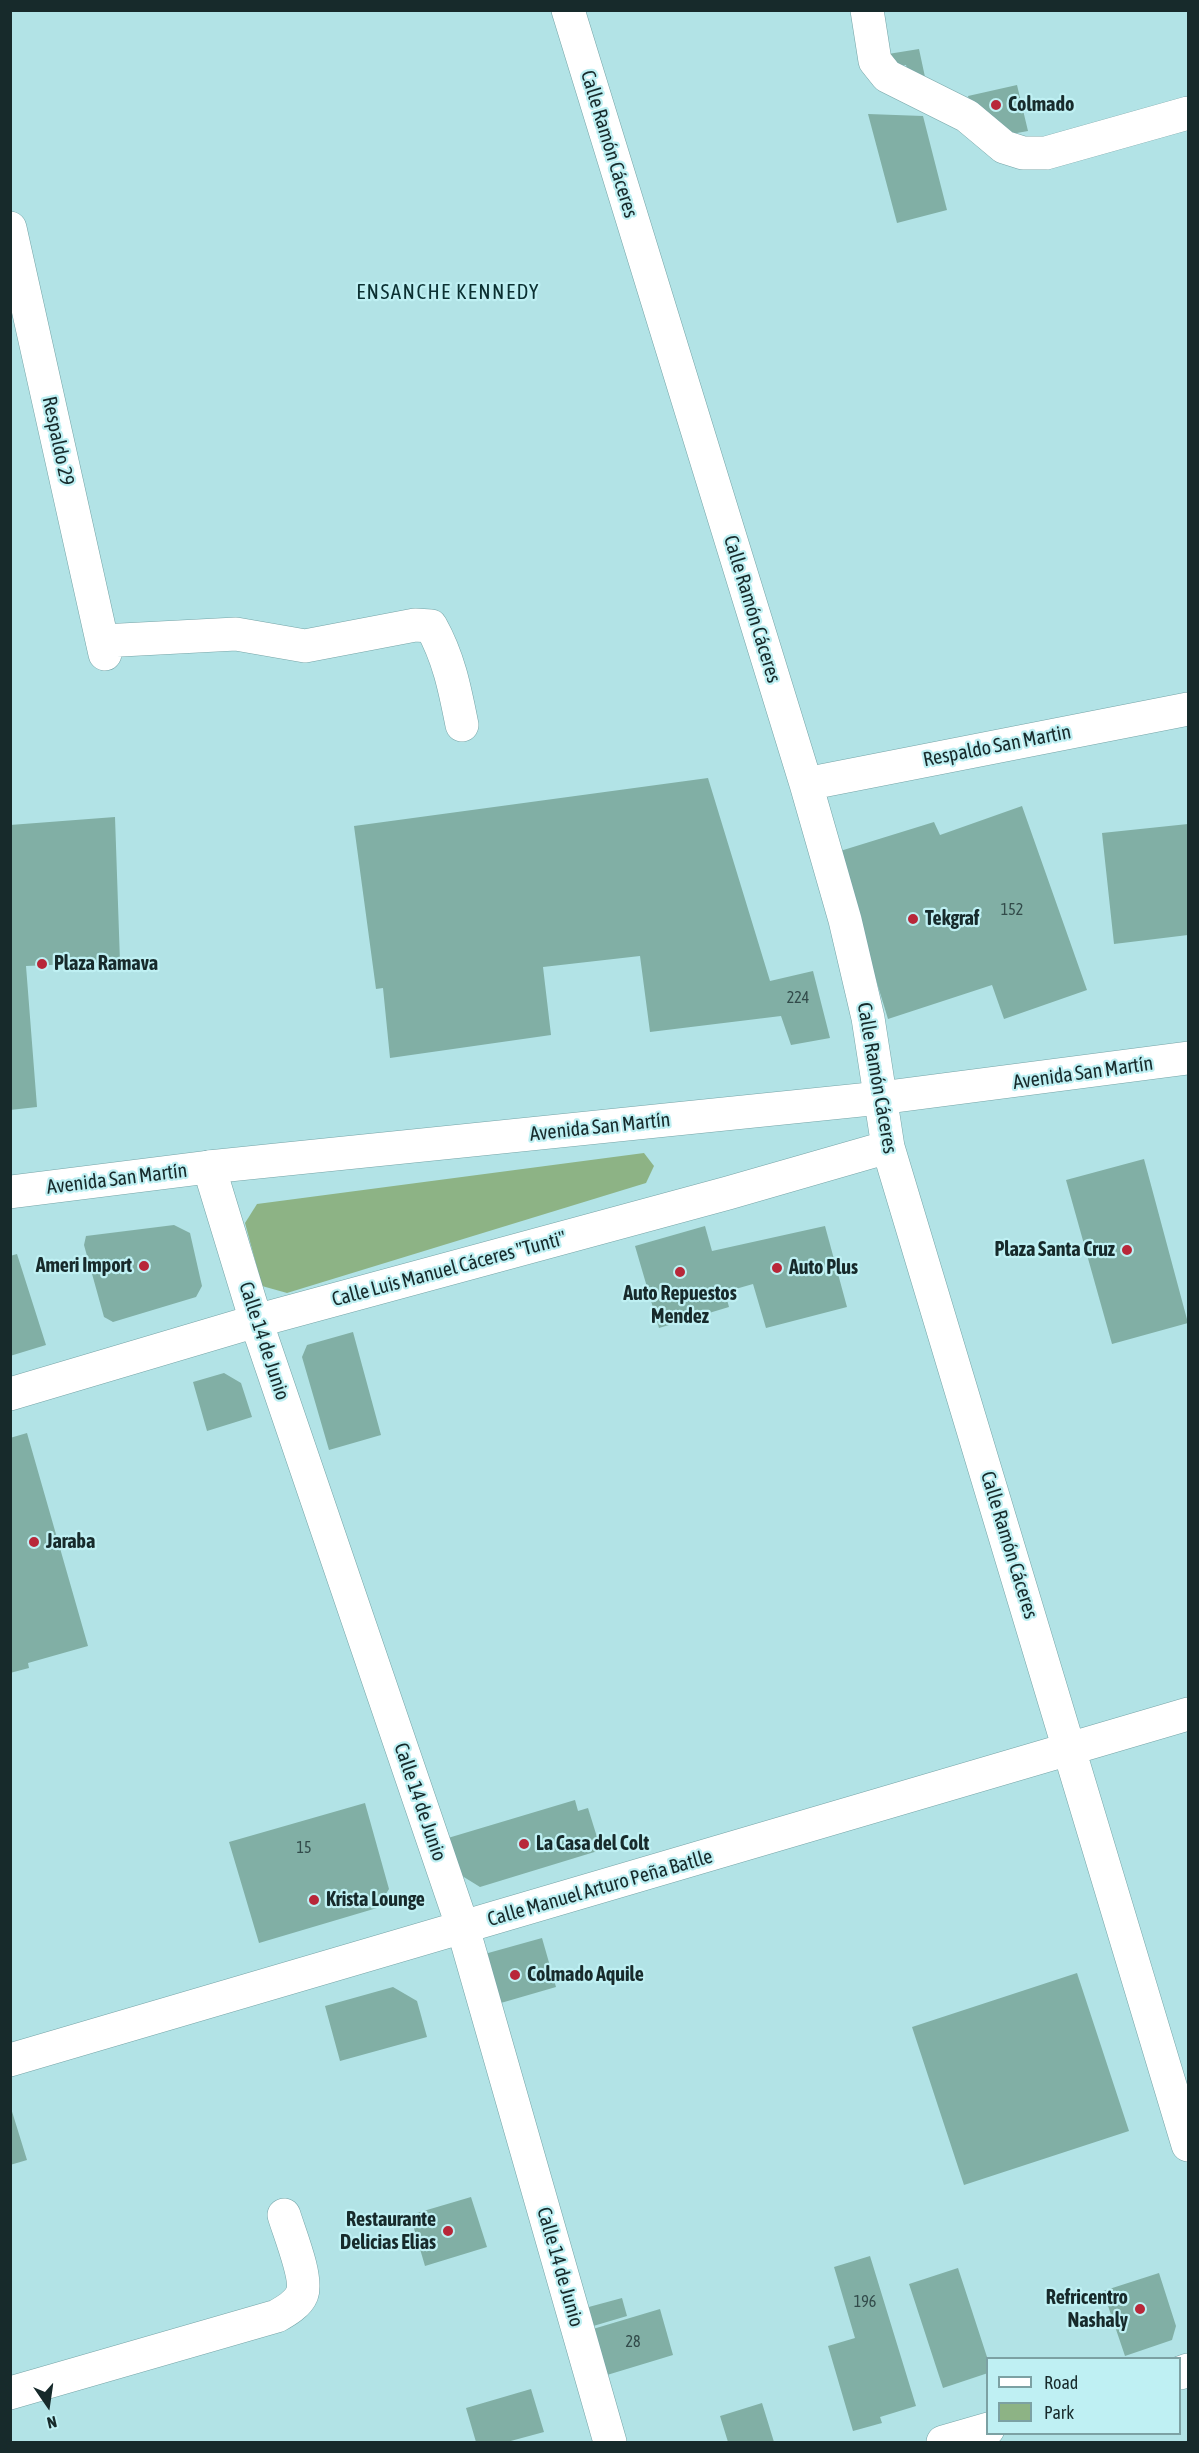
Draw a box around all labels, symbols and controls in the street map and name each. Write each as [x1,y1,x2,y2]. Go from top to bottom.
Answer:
street label: Calle Ramón Cáceres [575,67,643,221]
place label: Colmado [1008,93,1074,117]
marker: Colmado [989,98,1003,112]
district label: ENSANCHE KENNEDY [356,279,540,305]
street label: Respaldo 29 [37,394,79,488]
street label: Calle Ramón Cáceres [718,532,786,686]
street label: Respaldo San Martin [921,720,1073,772]
house number: 152 [1001,900,1023,920]
place label: Tekgraf [925,907,979,931]
marker: Tekgraf [906,912,920,926]
place label: Plaza Ramava [54,952,158,976]
marker: Plaza Ramava [35,957,49,971]
house number: 224 [787,988,809,1008]
street label: Calle Ramón Cáceres [852,1001,902,1155]
street label: Avenida San Martín [1011,1051,1155,1095]
street label: Avenida San Martín [528,1108,672,1146]
street label: Avenida San Martín [45,1158,189,1200]
street label: Calle Luis Manuel Cáceres "Tunti" [329,1226,569,1312]
place label: Plaza Santa Cruz [994,1238,1115,1262]
marker: Plaza Santa Cruz [1120,1243,1134,1257]
place label: Ameri Import [36,1254,132,1278]
place label: Auto Plus [789,1256,858,1280]
marker: Ameri Import [137,1259,151,1273]
marker: Auto Plus [770,1261,784,1275]
marker: Auto Repuestos Mendez [673,1265,687,1279]
street label: Calle 14 de Junio [234,1279,294,1403]
place label: Auto Repuestos Mendez [623,1282,737,1329]
street label: Calle Ramón Cáceres [975,1468,1043,1622]
place label: Jaraba [46,1530,95,1554]
marker: Jaraba [27,1535,41,1549]
street label: Calle 14 de Junio [389,1740,451,1864]
place label: La Casa del Colt [536,1832,649,1856]
marker: La Casa del Colt [517,1837,531,1851]
house number: 15 [296,1838,312,1858]
street label: Calle Manuel Arturo Peña Batlle [485,1844,715,1932]
place label: Krista Lounge [326,1888,425,1912]
marker: Krista Lounge [307,1893,321,1907]
place label: Colmado Aquile [527,1963,644,1987]
marker: Colmado Aquile [508,1968,522,1982]
street label: Calle 14 de Junio [531,2205,589,2329]
place label: Restaurante Delicias Elias [340,2208,436,2255]
marker: Restaurante Delicias Elias [441,2224,455,2238]
place label: Refricentro Nashaly [1046,2286,1128,2333]
house number: 196 [854,2292,876,2312]
marker: Refricentro Nashaly [1133,2302,1147,2316]
house number: 28 [625,2332,641,2352]
legend [986,2357,1181,2435]
text: Road [1044,2372,1078,2393]
north arrow [18,2375,78,2435]
text: Park [1044,2402,1074,2423]
text: N [45,2413,59,2432]

